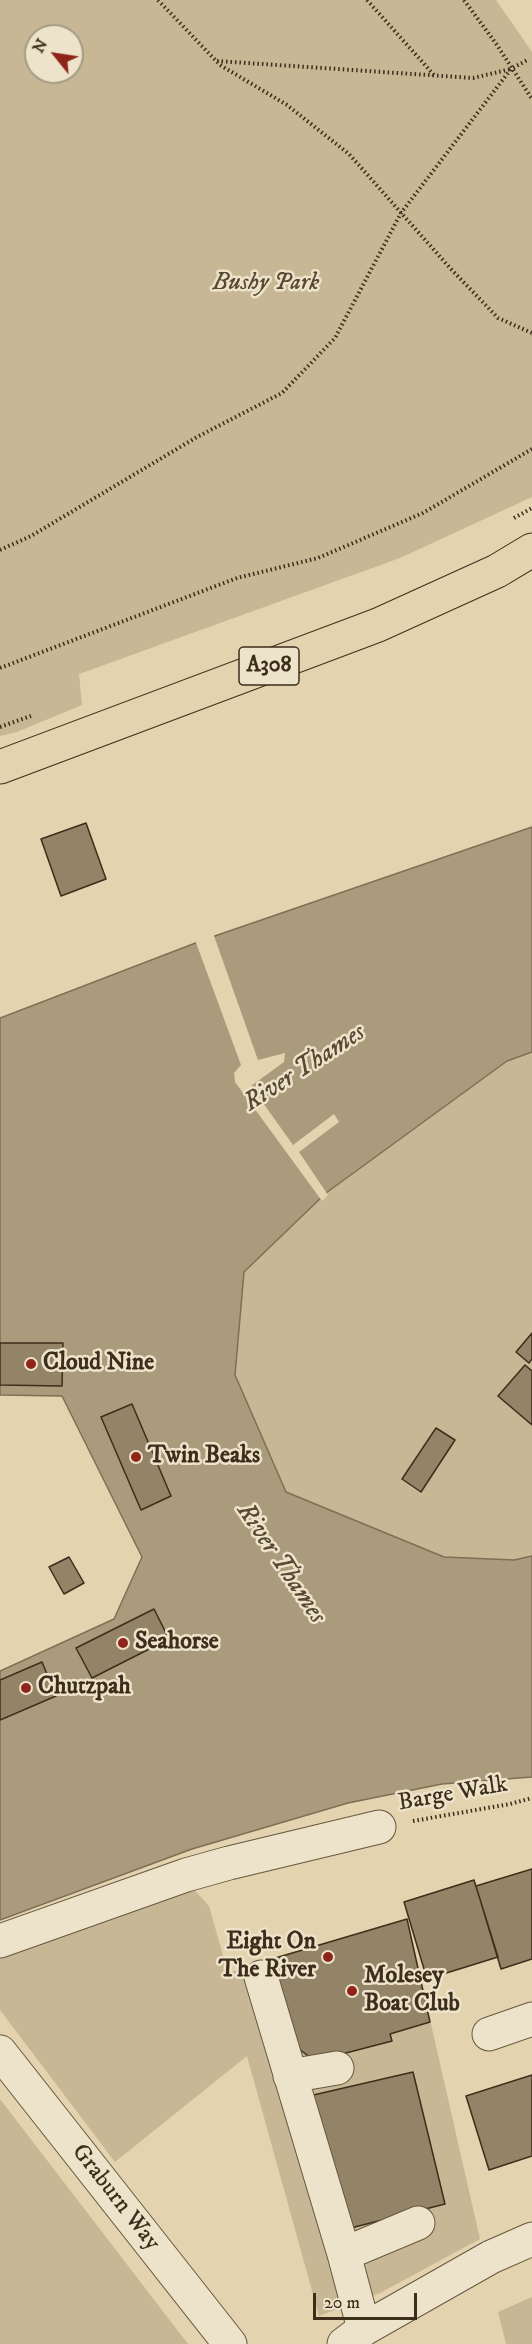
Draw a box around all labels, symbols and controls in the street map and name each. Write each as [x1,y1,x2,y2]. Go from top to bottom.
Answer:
north arrow [24,24,84,84]
text: N [28,35,52,57]
park label: Bushy Park [213,270,319,298]
road number: A308 [239,647,299,685]
water label: River Thames [238,1018,372,1120]
place label: Cloud Nine [43,1350,154,1378]
marker: Cloud Nine [24,1357,38,1371]
place label: Twin Beaks [148,1443,260,1471]
marker: Twin Beaks [129,1450,143,1464]
water label: River Thames [228,1498,332,1630]
place label: Seahorse [135,1629,219,1657]
marker: Seahorse [116,1636,130,1650]
place label: Chutzpah [38,1674,131,1702]
marker: Chutzpah [19,1681,33,1695]
street label: Barge Walk [396,1771,510,1819]
place label: Eight On The River [219,1929,316,1985]
marker: Eight On The River [321,1950,335,1964]
place label: Molesey Boat Club [364,1963,460,2019]
marker: Molesey Boat Club [345,1984,359,1998]
street label: Graburn Way [64,2139,166,2257]
scale bar [316,2281,420,2319]
text: 20 m [324,2292,360,2314]

